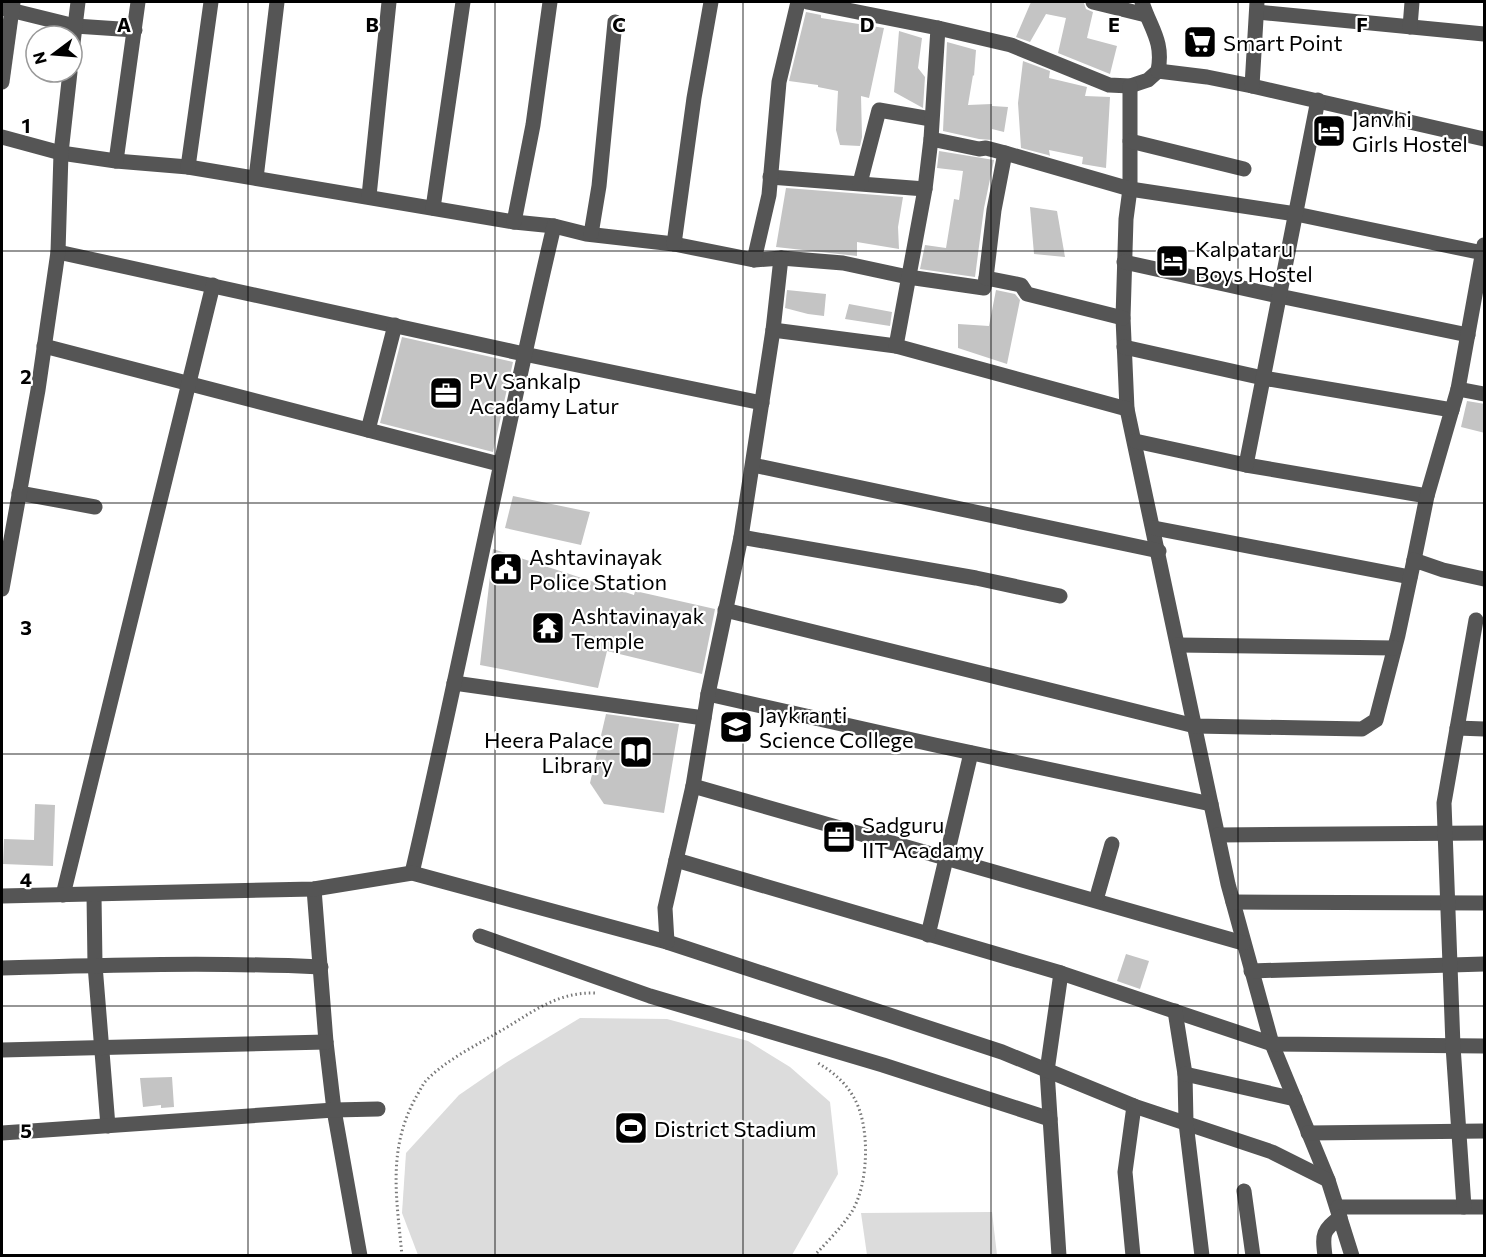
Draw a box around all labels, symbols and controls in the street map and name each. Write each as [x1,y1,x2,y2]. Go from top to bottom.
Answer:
text: A [117,12,131,36]
text: B [365,12,379,36]
text: C [612,12,626,36]
text: D [860,12,874,36]
text: E [1108,12,1120,36]
text: F [1356,12,1368,36]
north arrow [24,24,84,84]
supermarket icon: Smart Point [1182,24,1218,60]
place label: Smart Point [1223,29,1342,56]
text: N [28,50,50,67]
place label: Janvhi Girls Hostel [1352,105,1468,157]
text: 1 [21,113,31,137]
hotel icon: Janvhi Girls Hostel [1311,113,1347,149]
place label: Kalpataru Boys Hostel [1195,235,1313,287]
hotel icon: Kalpataru Boys Hostel [1154,243,1190,279]
text: 2 [20,364,32,388]
place label: PV Sankalp Acadamy Latur [469,367,619,419]
office icon: PV Sankalp Acadamy Latur [428,375,464,411]
place label: Ashtavinayak Police Station [529,543,667,595]
public building icon: Ashtavinayak Police Station [488,551,524,587]
place label: Ashtavinayak Temple [571,602,705,654]
temple icon: Ashtavinayak Temple [530,610,566,646]
text: 3 [20,615,32,639]
place label: Jaykranti Science College [759,701,914,753]
school or university icon: Jaykranti Science College [718,709,754,745]
place label: Heera Palace Library [484,726,613,778]
library icon: Heera Palace Library [618,734,654,770]
place label: Sadguru IIT Acadamy [862,811,984,863]
office icon: Sadguru IIT Acadamy [821,819,857,855]
text: 4 [20,867,32,891]
sports icon: District Stadium [613,1110,649,1146]
place label: District Stadium [654,1115,816,1142]
text: 5 [20,1118,32,1142]

